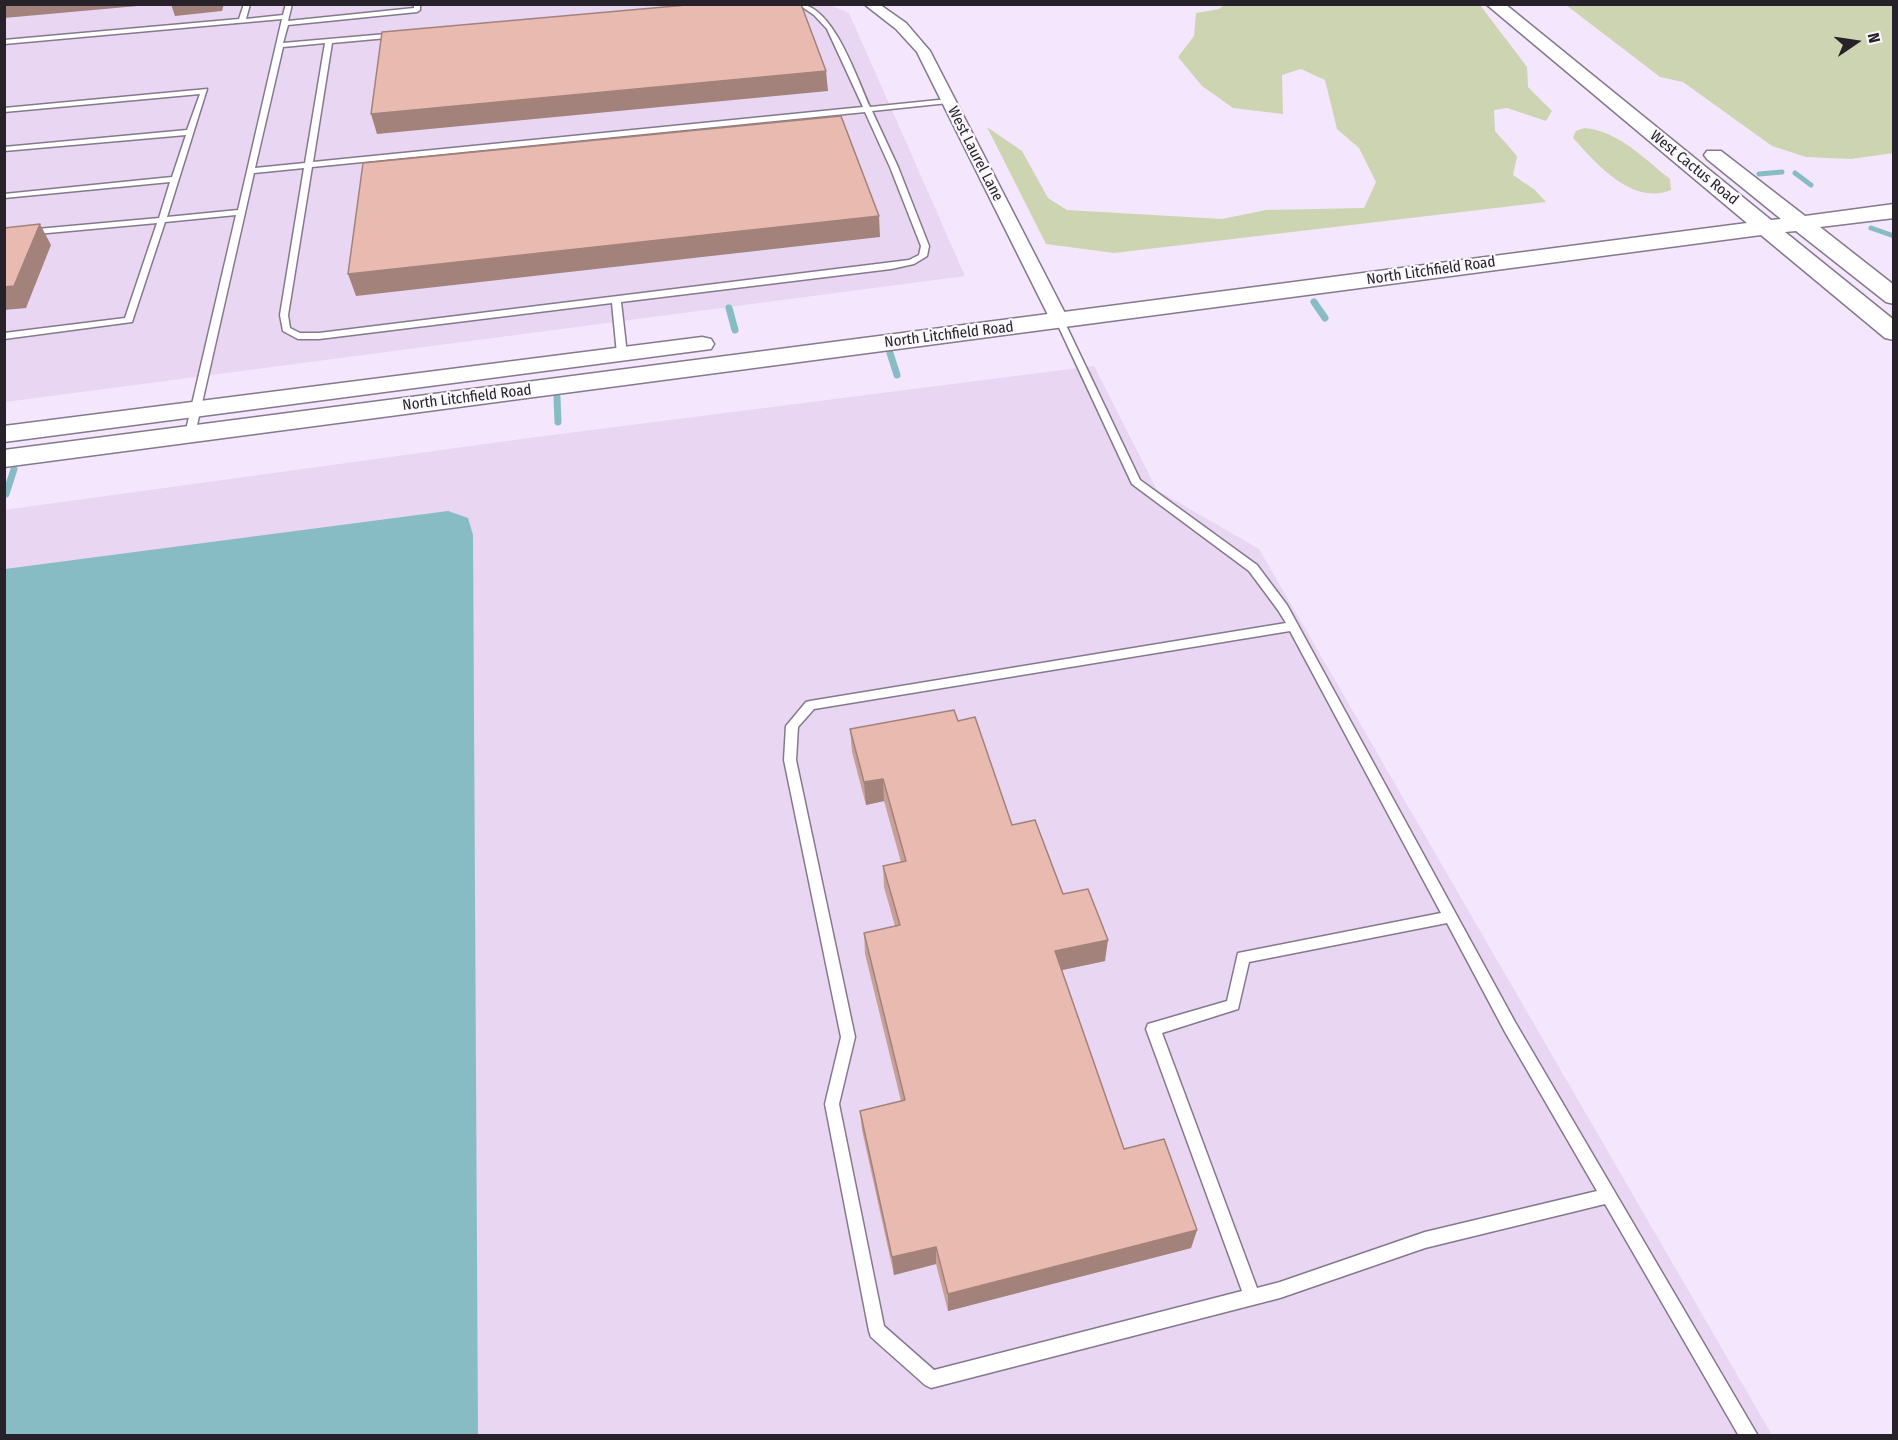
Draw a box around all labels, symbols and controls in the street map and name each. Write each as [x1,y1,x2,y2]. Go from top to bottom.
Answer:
north arrow [1826,12,1886,72]
text: N [1864,31,1884,45]
street label: West Laurel Lane [943,104,1007,204]
street label: West Cactus Road [1646,127,1742,209]
street label: North Litchfield Road [1365,253,1497,289]
street label: North Litchfield Road [883,318,1015,352]
street label: North Litchfield Road [401,381,533,415]

